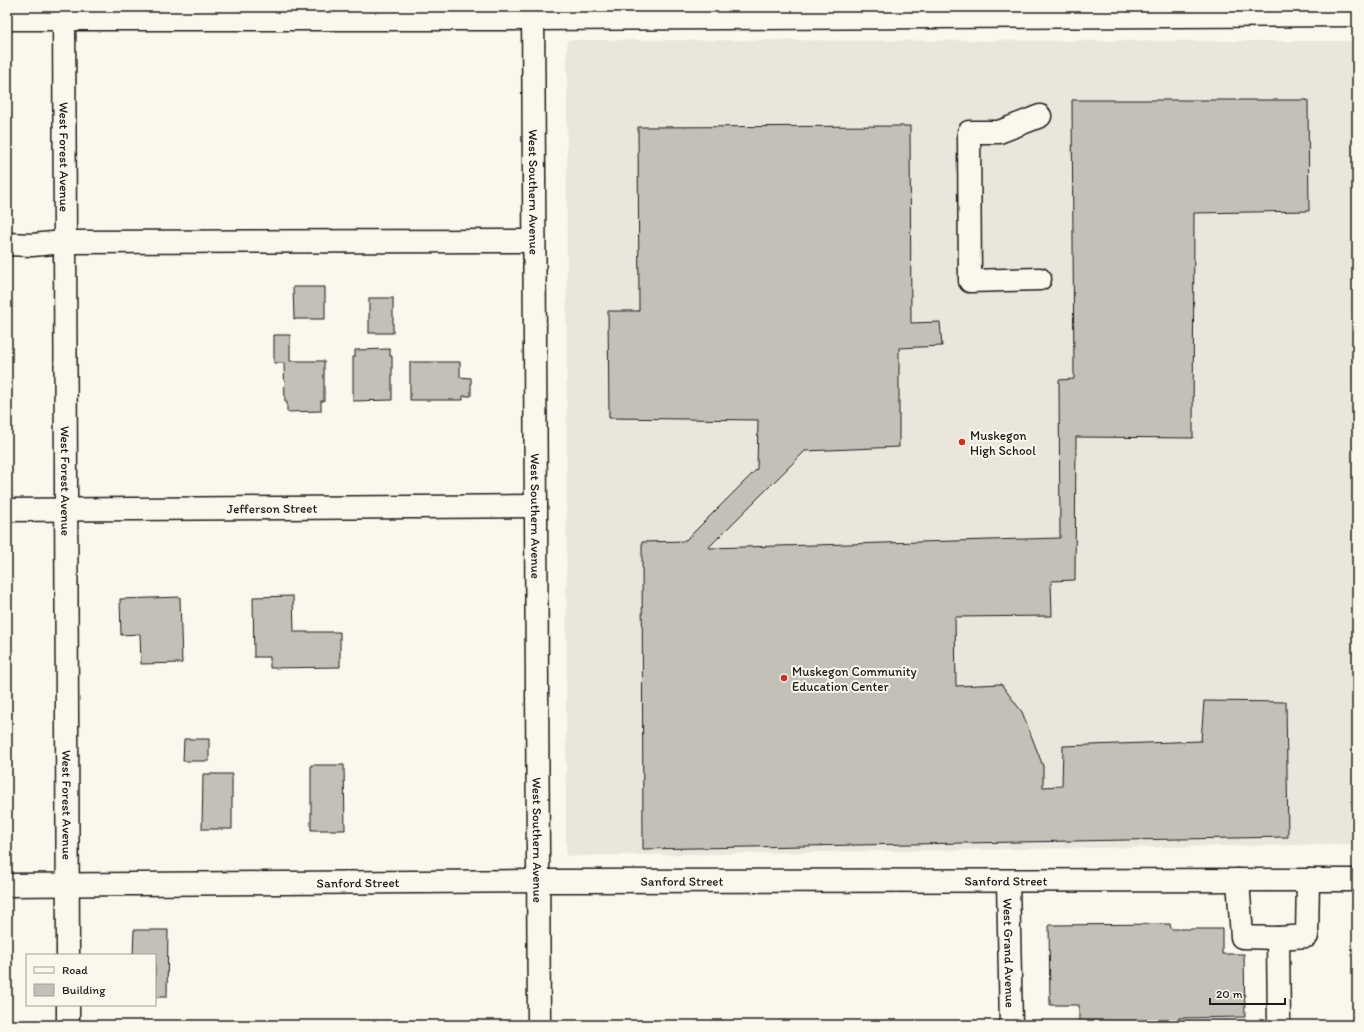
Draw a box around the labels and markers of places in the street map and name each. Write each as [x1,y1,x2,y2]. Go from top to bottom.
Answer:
place label: Muskegon High School [970,428,1036,458]
marker: Muskegon High School [957,437,967,447]
place label: Muskegon Community Education Center [792,664,917,694]
marker: Muskegon Community Education Center [779,673,789,683]

